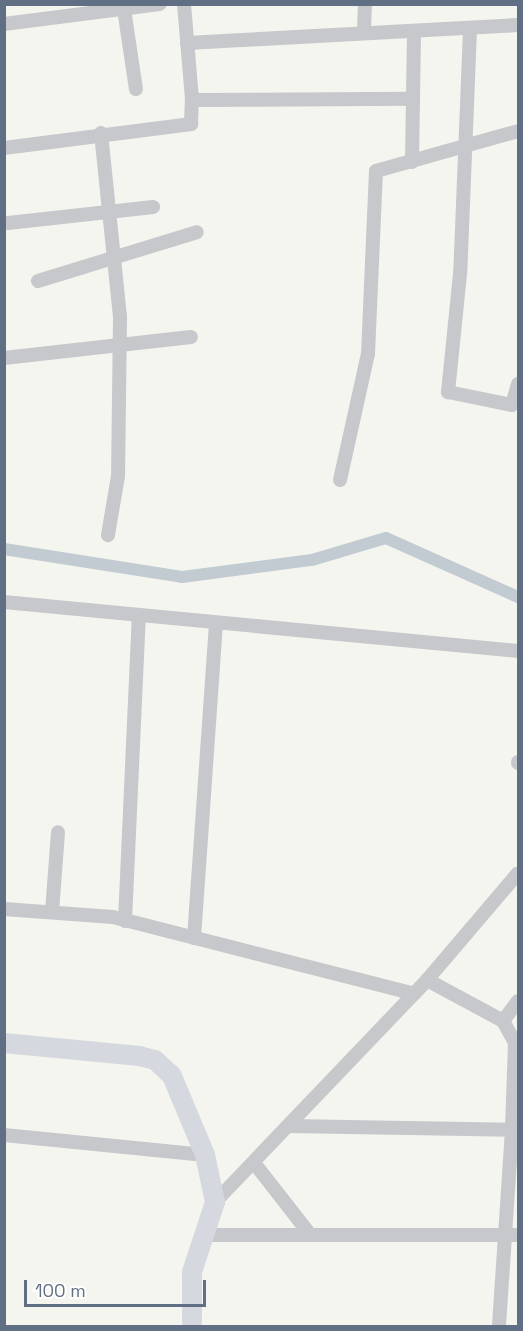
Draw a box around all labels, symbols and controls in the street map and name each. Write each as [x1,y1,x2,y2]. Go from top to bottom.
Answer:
scale bar [27,1268,208,1306]
text: 100 m [35,1279,86,1302]

